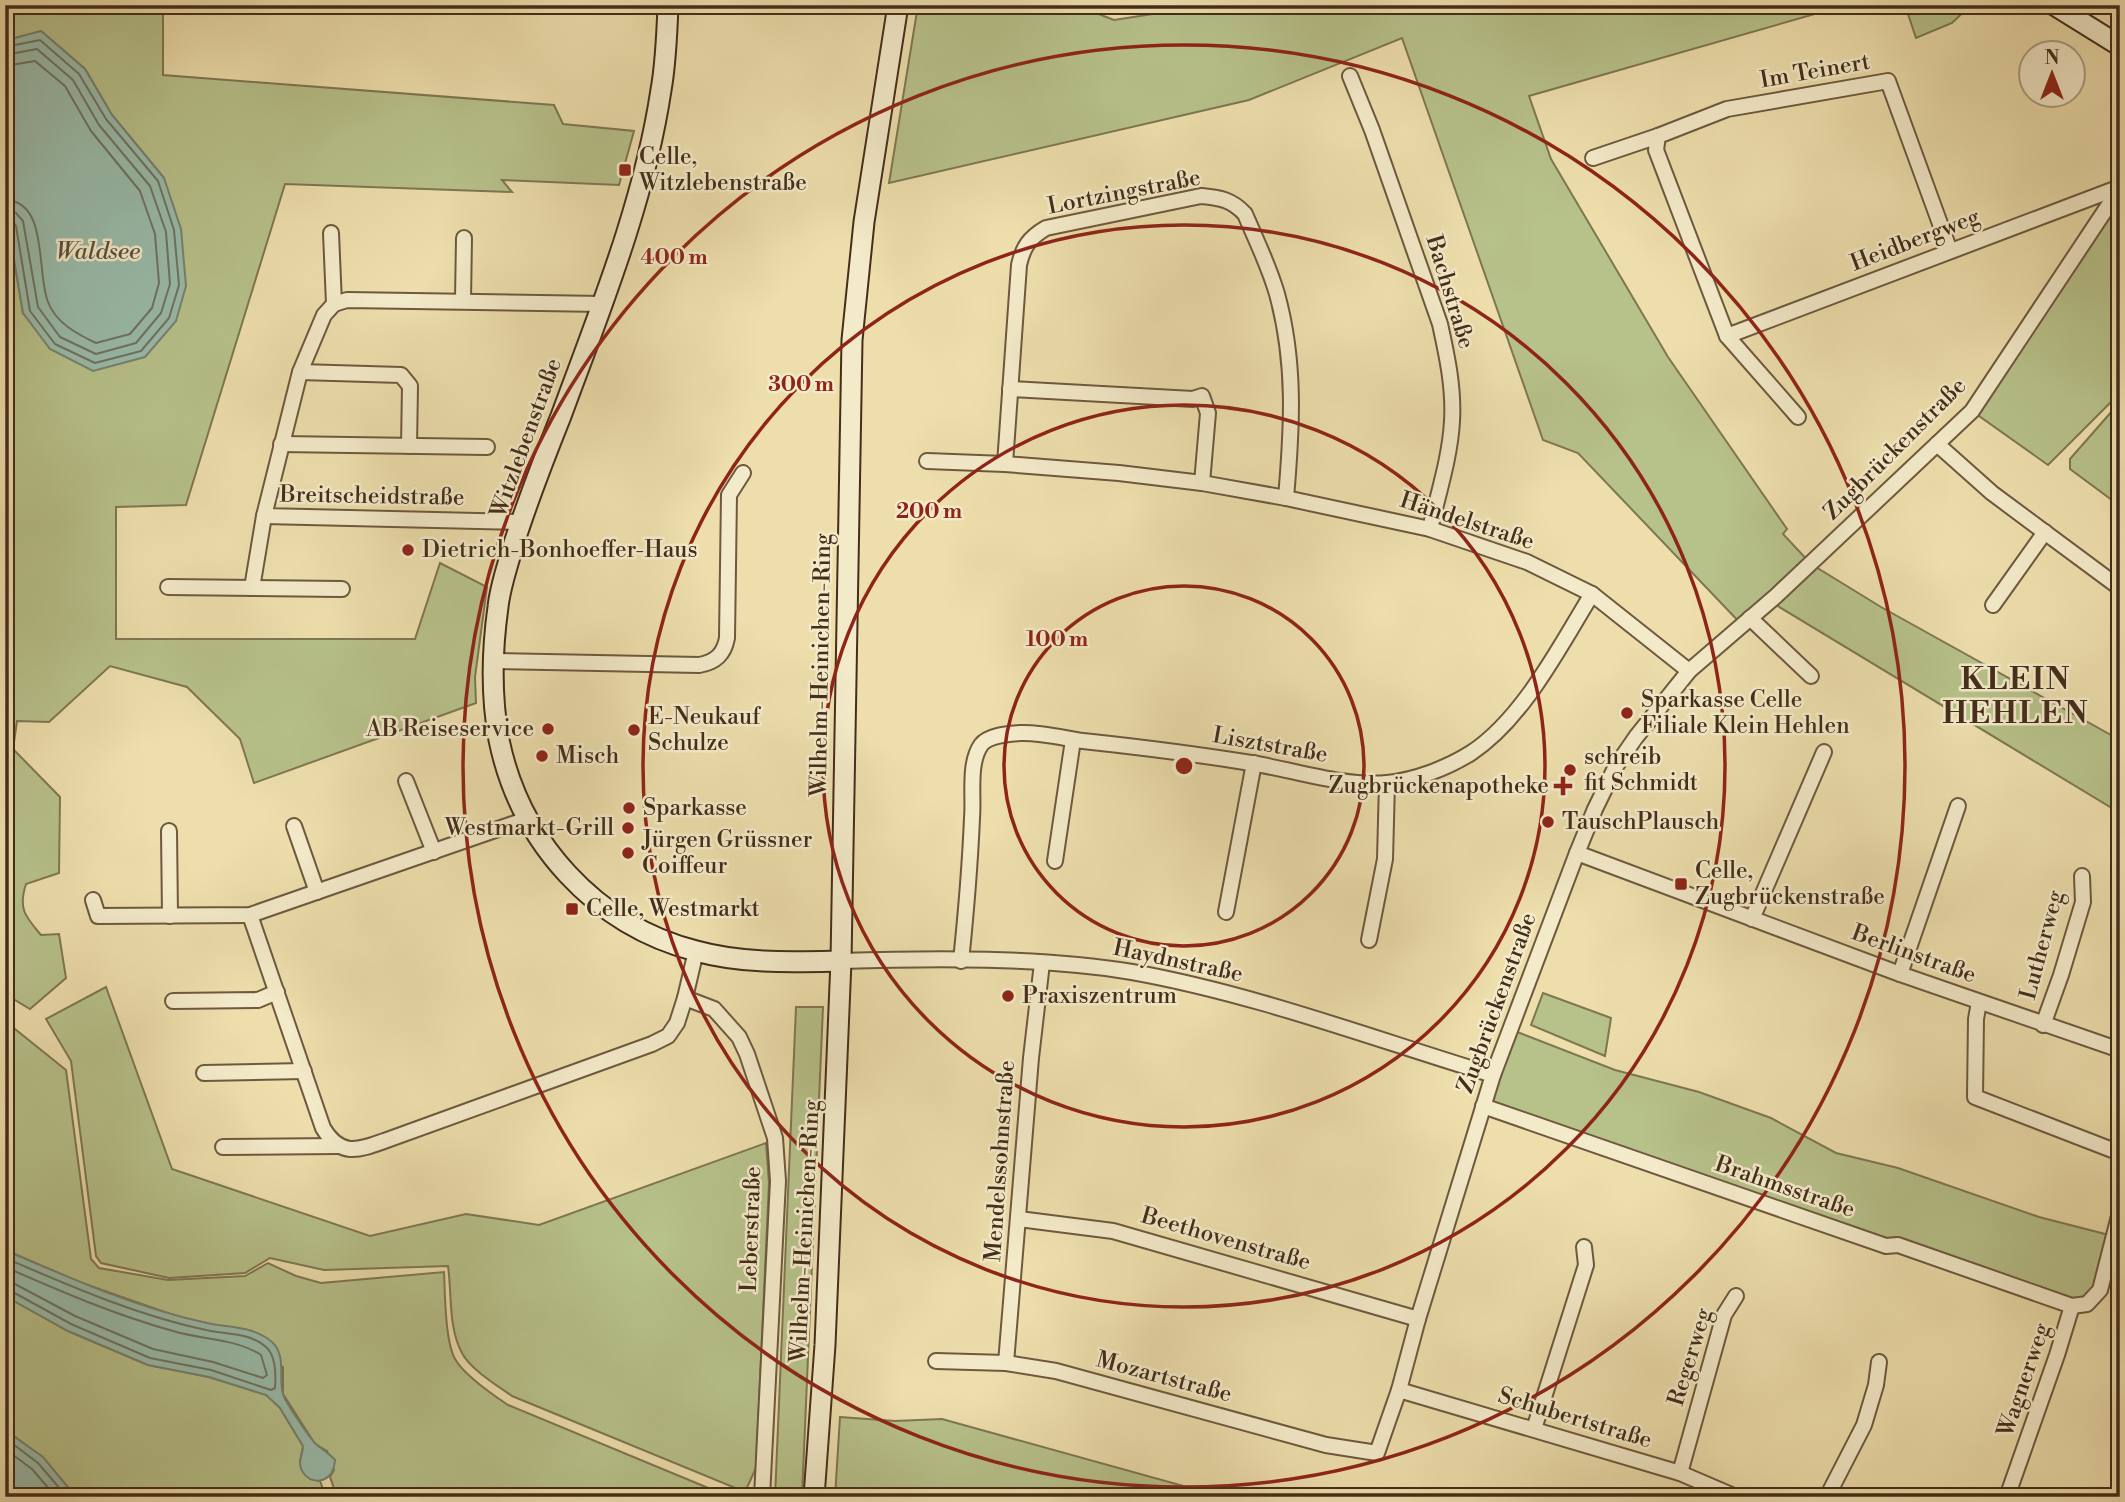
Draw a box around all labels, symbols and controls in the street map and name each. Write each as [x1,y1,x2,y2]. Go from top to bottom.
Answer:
north arrow [2016,38,2086,108]
text: N [2044,46,2060,70]
street label: Im Teinert [1758,48,1872,94]
place label: Celle, Witzlebenstraße [638,143,807,197]
marker: Celle, Witzlebenstraße [617,162,633,178]
street label: Lortzingstraße [1045,163,1203,221]
street label: Heidbergweg [1846,202,1984,277]
street label: Bachstraße [1419,231,1481,352]
water label: Waldsee [56,237,140,267]
text: 400 m [640,245,708,271]
street label: Witzlebenstraße [484,354,568,523]
text: 300 m [768,372,834,398]
street label: Zugbrückenstraße [1818,372,1972,526]
street label: Breitscheidstraße [278,480,465,512]
street label: Händelstraße [1396,486,1538,556]
text: 200 m [896,499,962,525]
street label: Wilhelm-Heinichen-Ring [805,533,837,798]
place label: Dietrich-Bonhoeffer-Haus [422,536,697,564]
marker: Dietrich-Bonhoeffer-Haus [400,542,416,558]
text: 100 m [1026,627,1088,653]
district label: KLEIN HEHLEN [1942,661,2090,733]
place label: Sparkasse Celle Filiale Klein Hehlen [1641,686,1850,740]
place label: E-Neukauf Schulze [648,703,762,757]
marker: Sparkasse Celle Filiale Klein Hehlen [1619,705,1635,721]
place label: AB Reiseservice [365,715,534,743]
marker: AB Reiseservice [540,721,556,737]
street label: Lisztstraße [1210,721,1330,769]
marker: E-Neukauf Schulze [626,722,642,738]
place label: Misch [556,742,619,770]
place label: schreib fit Schmidt [1584,743,1698,797]
marker: Misch [534,748,550,764]
centre of rings [1172,754,1196,778]
marker: schreib fit Schmidt [1562,762,1578,778]
place label: Zugbrückenapotheke [1329,772,1549,800]
marker: Zugbrückenapotheke [1555,778,1571,794]
place label: Sparkasse [643,794,747,822]
marker: Sparkasse [621,800,637,816]
place label: TauschPlausch [1562,808,1720,836]
place label: Westmarkt-Grill [444,814,614,842]
marker: TauschPlausch [1540,814,1556,830]
marker: Westmarkt-Grill [620,820,636,836]
place label: Jürgen Grüssner Coiffeur [641,826,813,880]
marker: Jürgen Grüssner Coiffeur [620,845,636,861]
place label: Celle, Zugbrückenstraße [1695,857,1885,911]
marker: Celle, Zugbrückenstraße [1673,876,1689,892]
street label: Lutherweg [2014,887,2070,1003]
place label: Celle, Westmarkt [586,895,760,923]
marker: Celle, Westmarkt [564,901,580,917]
street label: Zugbrückenstraße [1451,909,1543,1097]
street label: Berlinstraße [1847,918,1980,989]
street label: Haydnstraße [1111,934,1245,988]
place label: Praxiszentrum [1022,982,1177,1010]
marker: Praxiszentrum [1000,988,1016,1004]
street label: Mendelssohnstraße [979,1059,1021,1263]
street label: Wilhelm-Heinichen-Ring [784,1099,826,1364]
street label: Brahmsstraße [1710,1150,1859,1224]
street label: Leberstraße [735,1166,767,1292]
street label: Beethovenstraße [1137,1201,1314,1277]
street label: Regerweg [1662,1305,1718,1409]
street label: Wagnerweg [1991,1319,2057,1441]
street label: Mozartstraße [1093,1345,1235,1409]
street label: Schubertstraße [1495,1381,1655,1455]

